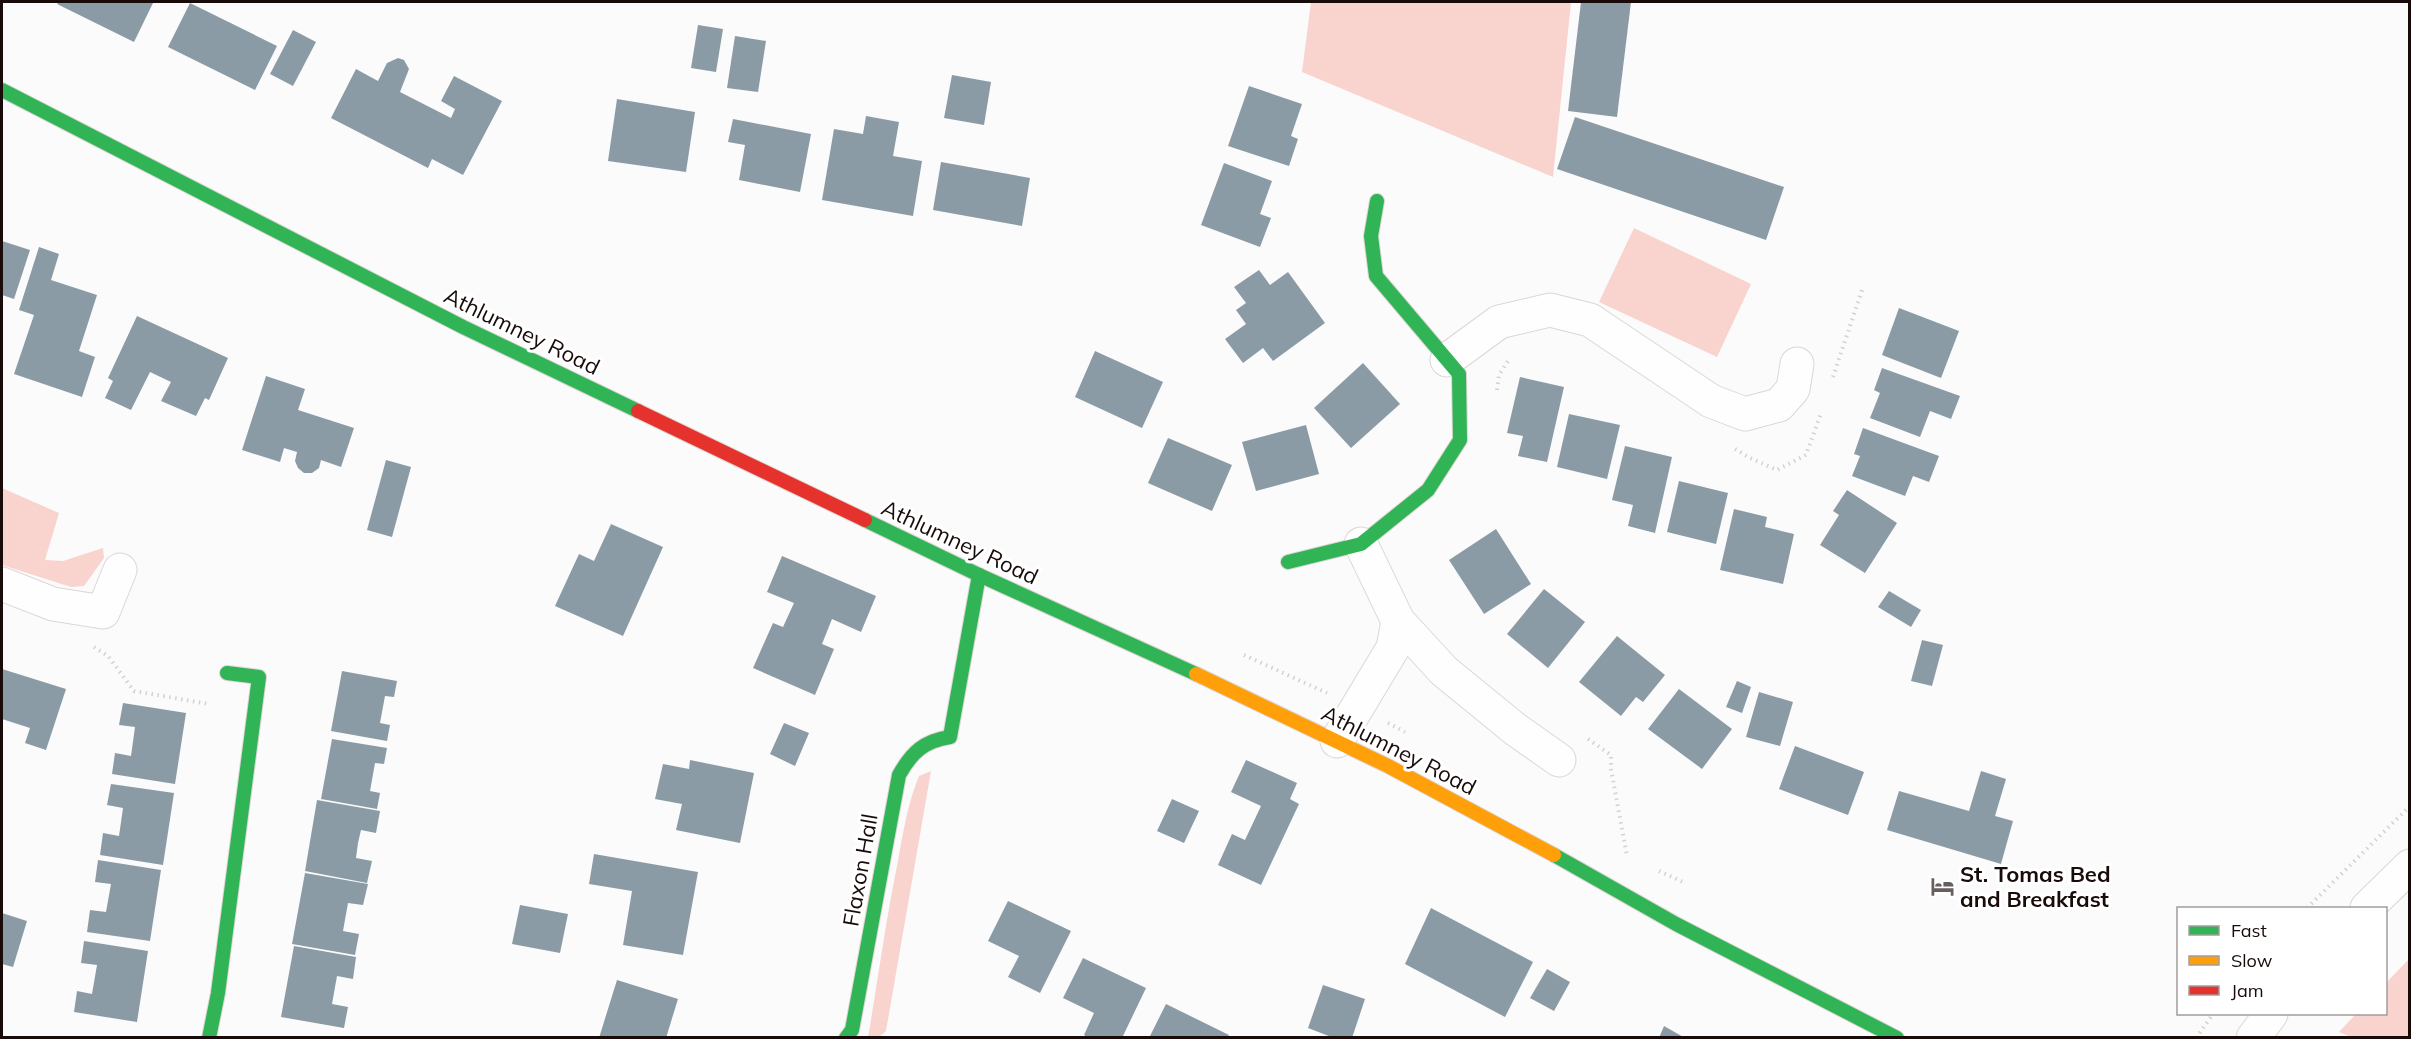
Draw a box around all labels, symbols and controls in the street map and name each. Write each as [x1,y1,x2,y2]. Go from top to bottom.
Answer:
street label: Athlumney Road [440,281,604,381]
street label: Athlumney Road [877,493,1043,591]
street label: Athlumney Road [1317,699,1481,801]
street label: Flaxon Hall [836,811,884,929]
place label: St. Tomas Bed and Breakfast [1960,860,2111,913]
hotel icon: St. Tomas Bed and Breakfast [1929,874,1955,900]
legend [2177,907,2387,1015]
text: Fast [2231,919,2267,942]
text: Slow [2231,949,2273,972]
text: Jam [2231,979,2264,1002]

